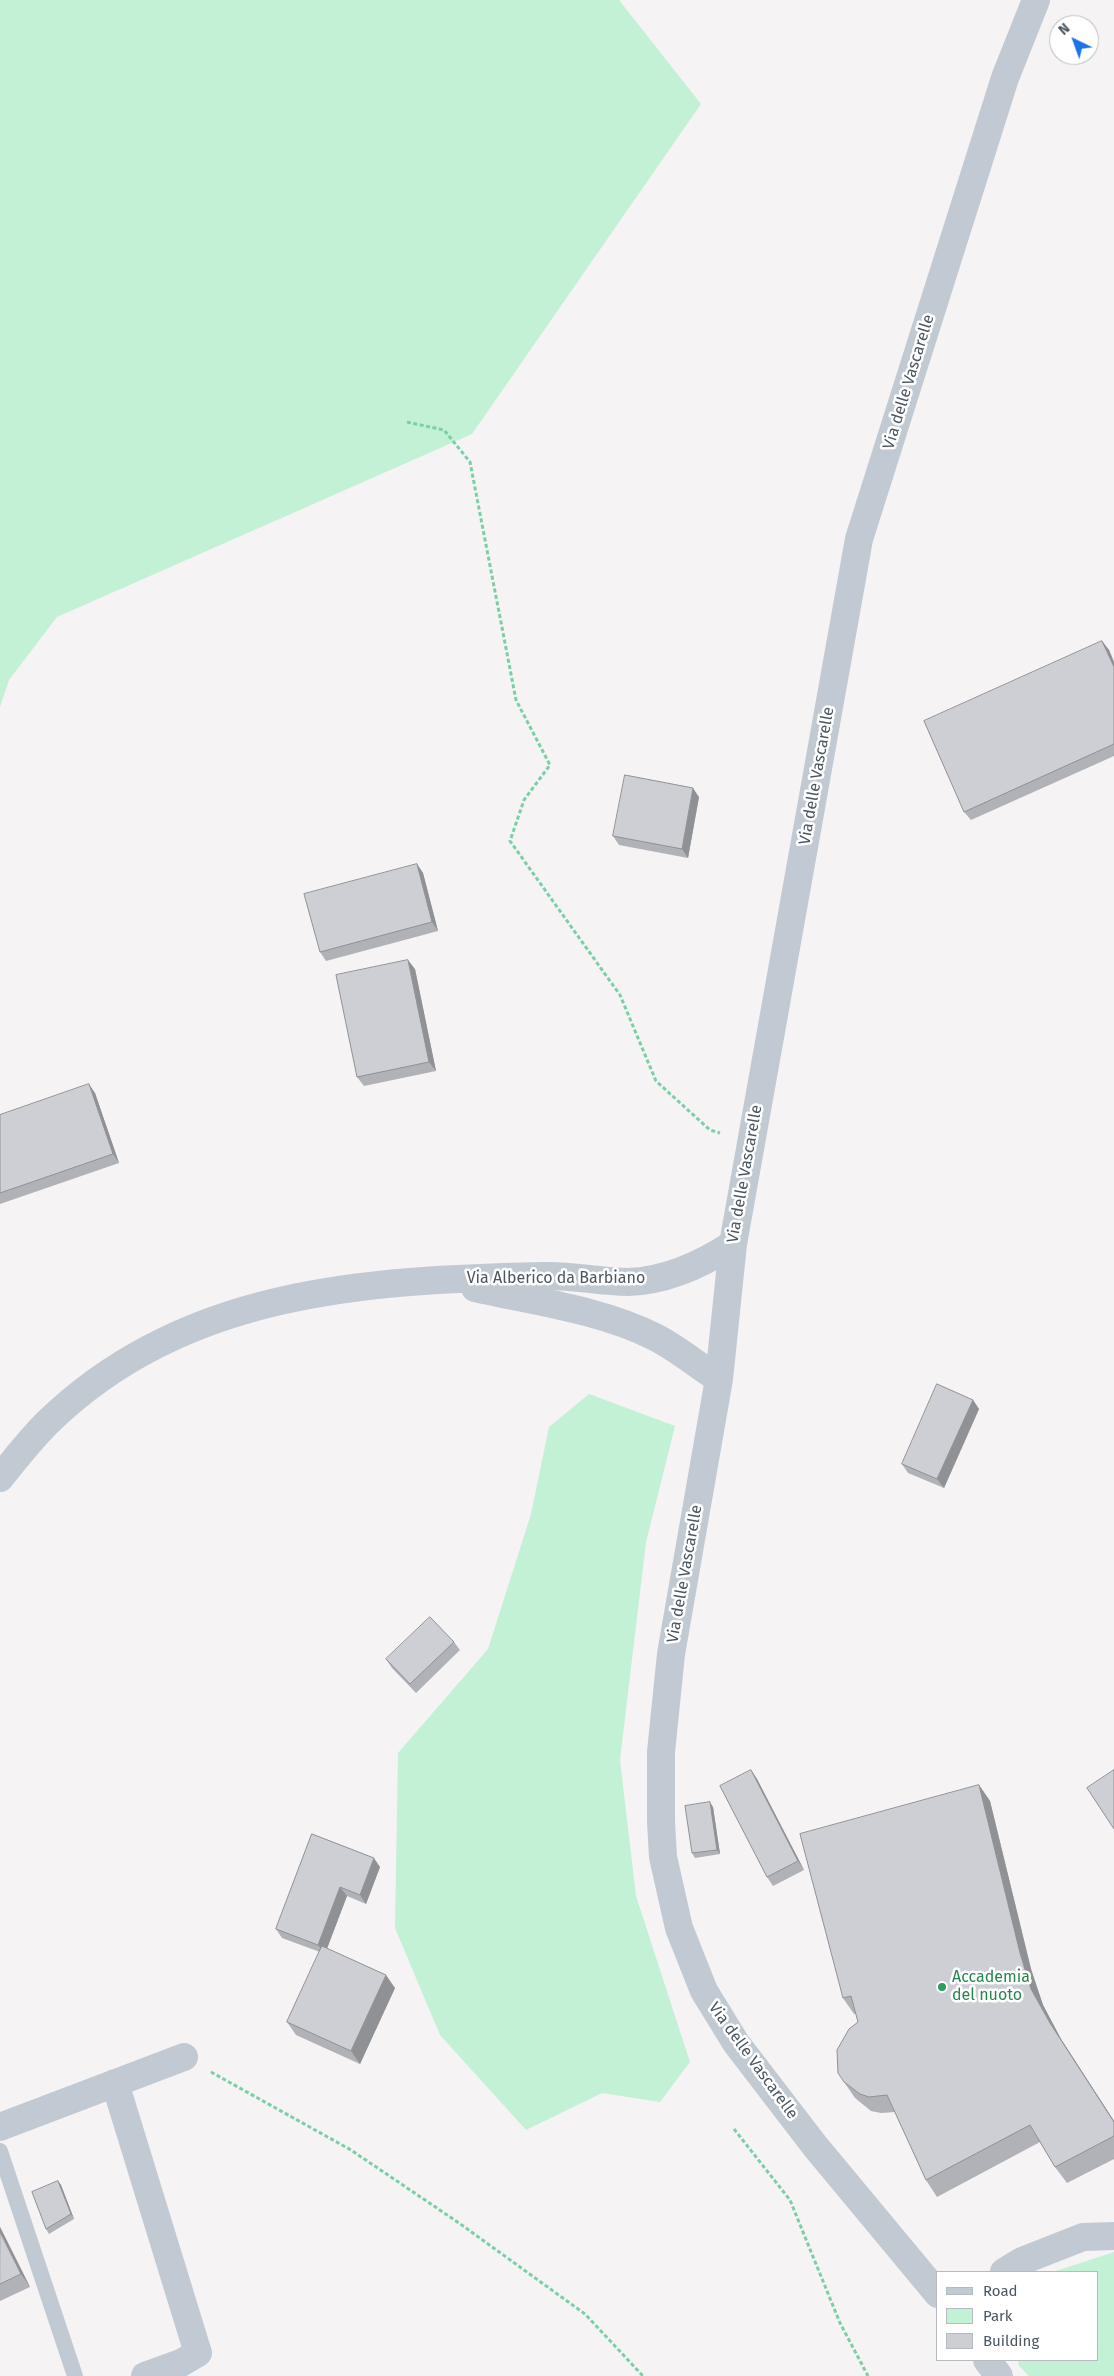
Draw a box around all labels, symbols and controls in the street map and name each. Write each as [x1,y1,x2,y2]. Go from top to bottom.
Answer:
north arrow [1049,15,1099,65]
text: N [1055,20,1073,39]
street label: Via delle Vascarelle [879,312,939,452]
street label: Via delle Vascarelle [795,705,839,847]
street label: Via delle Vascarelle [723,1103,767,1245]
street label: Via Alberico da Barbiano [467,1269,645,1289]
street label: Via delle Vascarelle [663,1503,707,1645]
place label: Accademia del nuoto [952,1968,1030,2006]
marker: Accademia del nuoto [936,1981,948,1993]
street label: Via delle Vascarelle [704,1999,802,2123]
legend [936,2271,1099,2361]
text: Road [983,2282,1018,2300]
text: Park [983,2307,1013,2325]
text: Building [983,2332,1039,2350]

